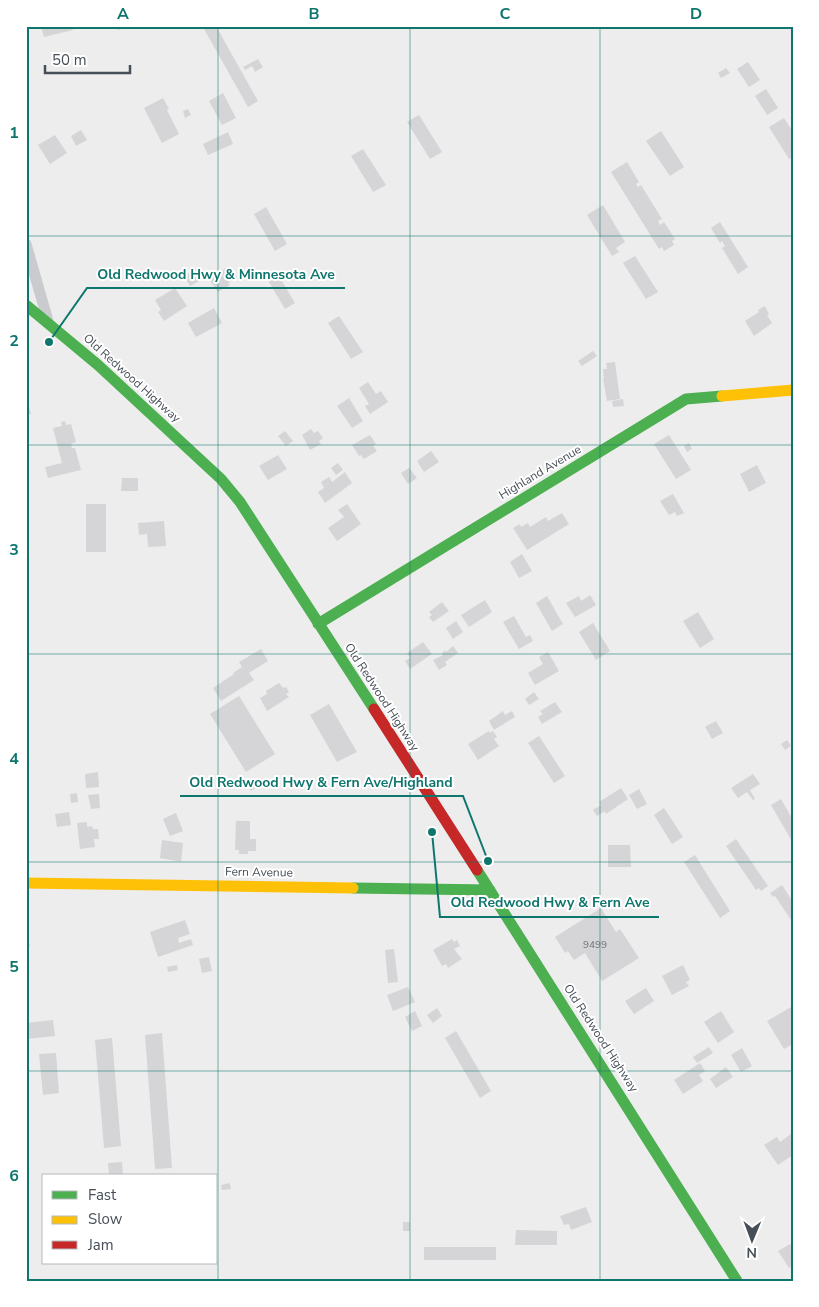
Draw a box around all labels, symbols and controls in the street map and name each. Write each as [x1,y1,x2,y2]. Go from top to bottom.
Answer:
text: A [117,3,129,25]
text: B [308,3,320,25]
text: C [500,3,511,25]
text: D [690,3,702,25]
scale bar [45,42,130,74]
text: 50 m [52,50,87,70]
text: 1 [9,122,19,144]
callout: Old Redwood Hwy & Minnesota Ave [87,259,345,288]
text: Old Redwood Hwy & Minnesota Ave [97,265,335,284]
text: 2 [9,330,19,352]
street label: Old Redwood Highway [80,330,185,427]
street label: Highland Avenue [496,441,584,503]
text: 3 [9,539,19,561]
street label: Old Redwood Highway [341,640,423,755]
text: 4 [9,748,19,770]
callout: Old Redwood Hwy & Fern Ave/Highland [180,767,463,796]
text: Old Redwood Hwy & Fern Ave/Highland [189,773,453,792]
street label: Fern Avenue [225,863,293,881]
callout: Old Redwood Hwy & Fern Ave [440,888,659,917]
text: Old Redwood Hwy & Fern Ave [450,893,650,912]
house number: 9499 [583,938,607,952]
text: 5 [9,956,19,978]
street label: Old Redwood Highway [560,981,642,1096]
text: 6 [9,1165,19,1187]
legend [42,1174,218,1264]
text: Fast [88,1185,117,1205]
text: Slow [88,1209,123,1229]
north arrow [726,1214,776,1264]
text: Jam [87,1235,114,1255]
text: N [746,1243,757,1262]

